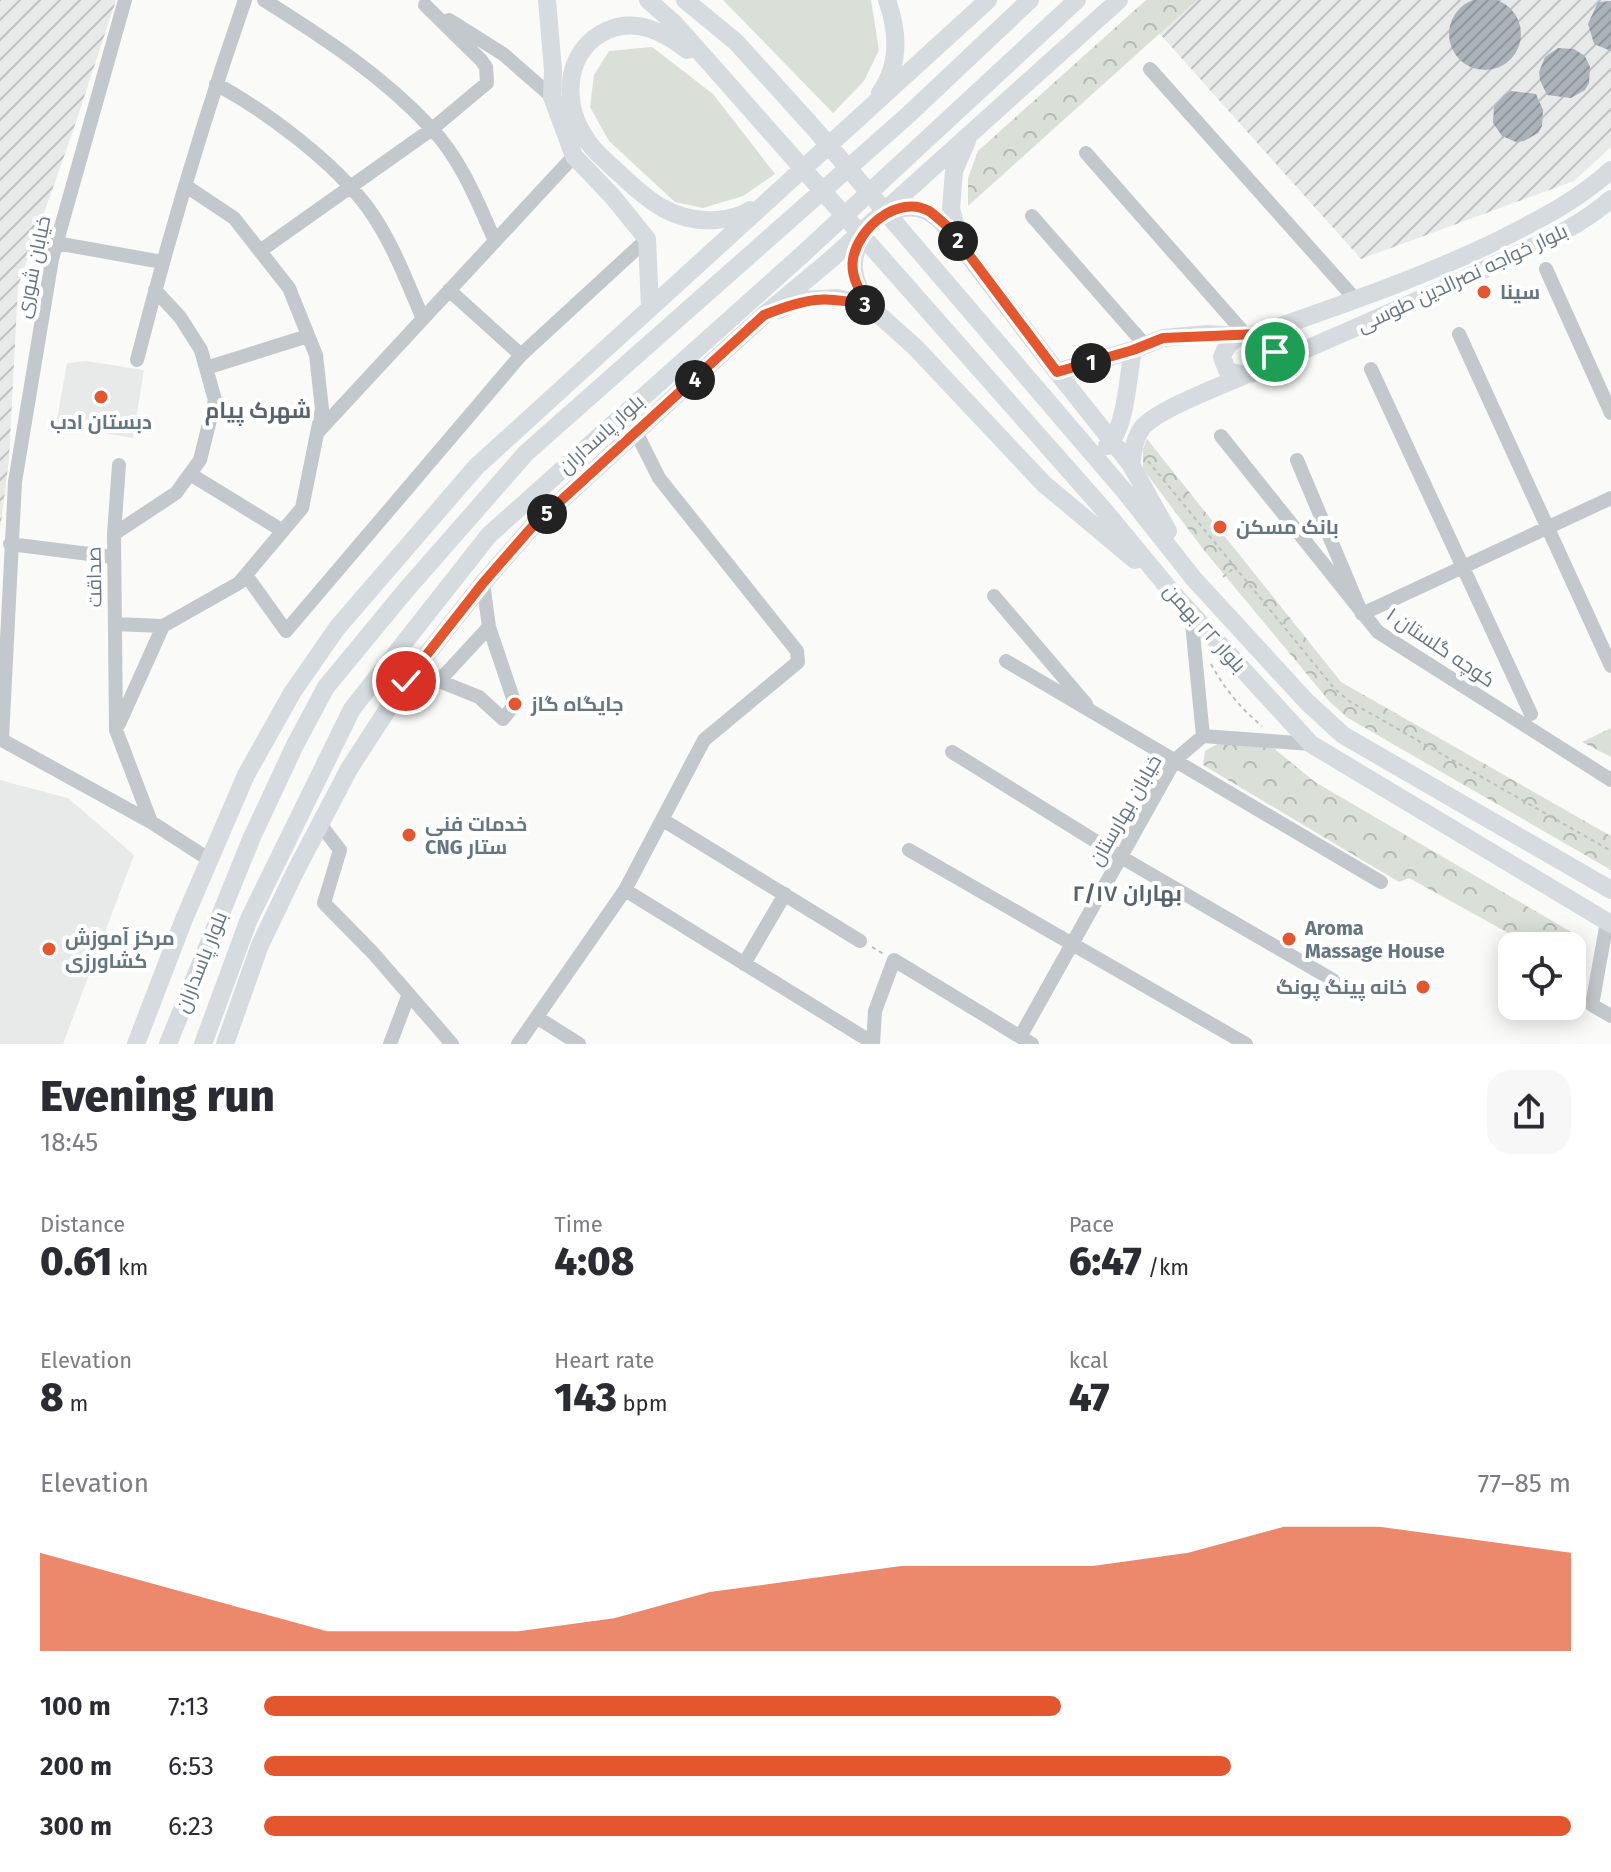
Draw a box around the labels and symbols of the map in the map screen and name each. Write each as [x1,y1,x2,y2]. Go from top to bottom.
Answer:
street label: خیابان شوری [10,214,57,321]
street label: بلوار خواجه نصرالدین طوسی [1353,219,1572,338]
pin: 2 [938,221,978,261]
place label: سینا [1500,280,1540,304]
marker: سینا [1475,283,1493,301]
pin: 3 [845,285,885,325]
pin [1241,318,1309,386]
pin: 1 [1071,343,1111,383]
pin: 4 [675,360,715,400]
marker: دبستان ادب [92,388,110,406]
street label: بلوار پاسداران [553,389,649,479]
district label: شهرک پیام [205,397,311,426]
place label: دبستان ادب [50,410,152,434]
pin: 5 [527,494,567,534]
place label: بانک مسکن [1236,515,1339,539]
marker: بانک مسکن [1211,518,1229,536]
street label: صداقت [81,546,107,608]
street label: بلوار ۲۲ بهمن [1158,579,1251,678]
street label: کوچه گلستان ۱ [1382,602,1500,693]
pin [372,647,440,715]
place label: جایگاه گاز [530,692,624,716]
marker: جایگاه گاز [506,695,524,713]
street label: خیابان بهارستان [1084,750,1167,870]
place label: خدمات فنی‌ CNG ستار [425,812,527,859]
marker: خدمات فنی‌ CNG ستار [400,826,418,844]
district label: ۲/۱۷ بهاران [1072,880,1182,907]
street label: بلوار پاسداران [170,908,233,1016]
place label: Aroma Massage House [1304,916,1445,963]
place label: مرکز آموزش کشاورزی [65,926,175,973]
marker: Aroma Massage House [1280,930,1298,948]
marker: مرکز آموزش کشاورزی [40,940,58,958]
place label: خانه پینگ پونگ [1276,975,1407,1001]
marker: خانه پینگ پونگ [1414,978,1432,996]

